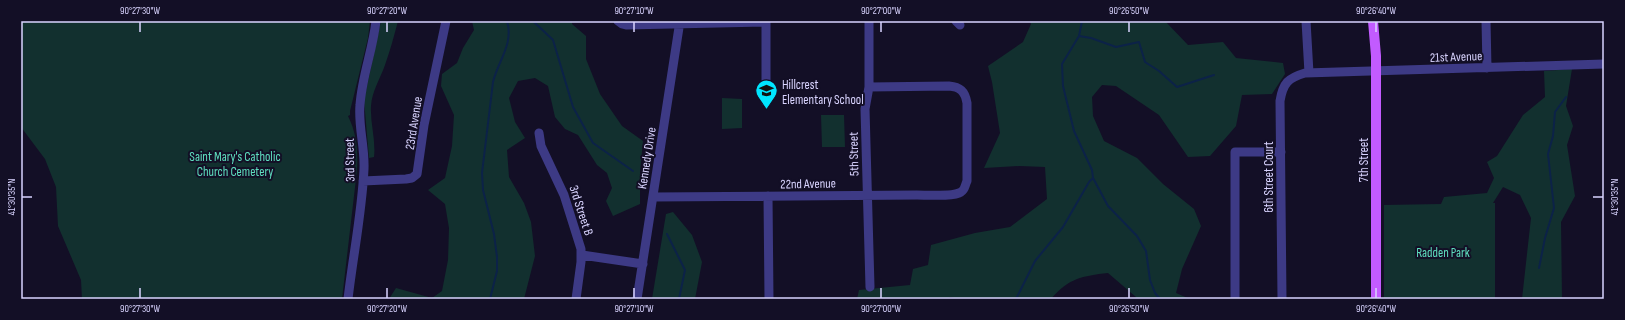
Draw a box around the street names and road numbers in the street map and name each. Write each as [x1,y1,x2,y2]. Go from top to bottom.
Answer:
street label: 21st Avenue [1430,48,1483,66]
street label: 23rd Avenue [402,95,426,151]
street label: Kennedy Drive [634,126,660,190]
street label: 5th Street [846,132,862,176]
street label: 3rd Street [342,138,358,182]
street label: 7th Street [1356,138,1372,182]
street label: 6th Street Court [1261,141,1277,213]
street label: 22nd Avenue [780,176,836,192]
street label: 3rd Street B [565,183,597,238]

